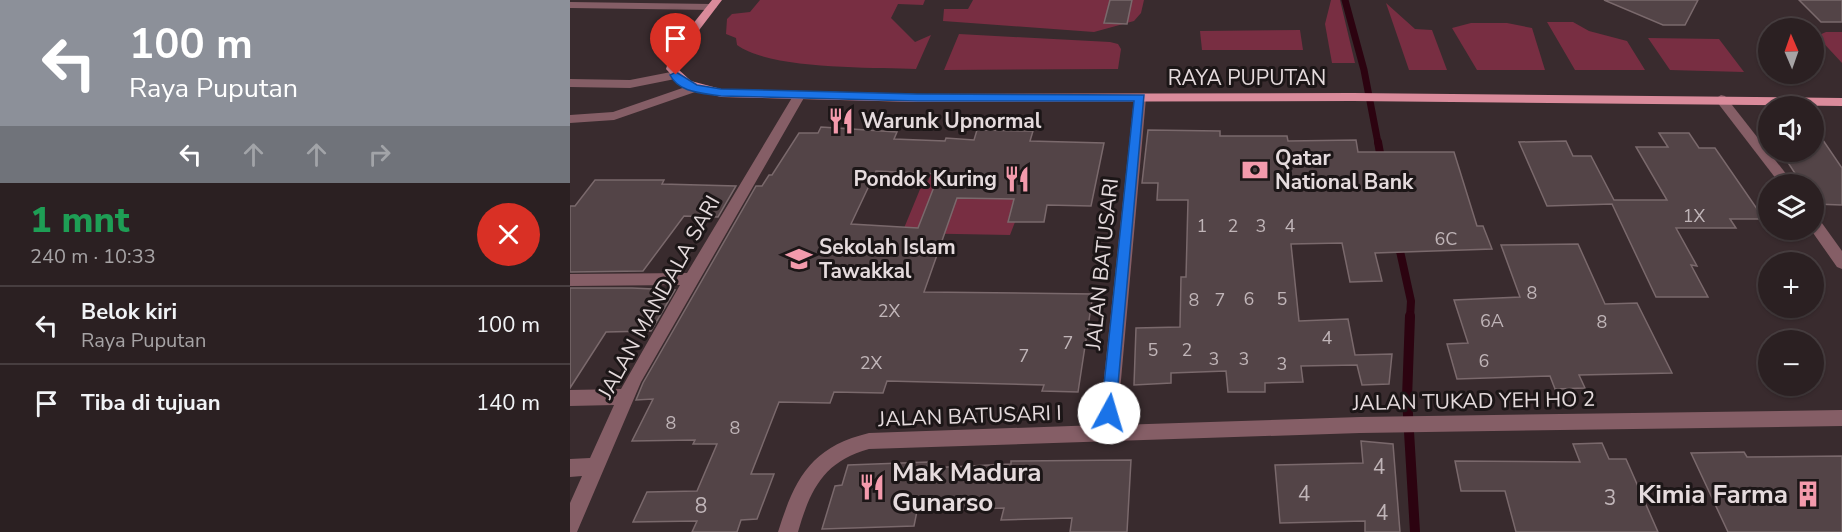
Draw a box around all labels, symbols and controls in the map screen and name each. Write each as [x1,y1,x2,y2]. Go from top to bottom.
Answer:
pin [650,13,701,75]
text: 100 m [129,16,253,73]
north arrow [1758,18,1824,84]
map controls [1758,18,1824,396]
icon: arrive [659,22,692,55]
icon: left [30,24,108,102]
street label: RAYA PUPUTAN [1168,64,1326,92]
text: Raya Puputan [129,70,298,107]
button: sound [1758,96,1824,162]
restaurant icon: Warunk Upnormal [826,106,856,136]
place label: Warunk Upnormal [861,107,1042,135]
icon: left [174,138,207,171]
icon: ahead [237,138,270,171]
icon: ahead [300,138,333,171]
icon: right [363,138,396,171]
place label: Qatar National Bank [1275,144,1414,196]
bank icon: Qatar National Bank [1240,155,1270,185]
restaurant icon: Pondok Kuring [1002,164,1032,194]
place label: Pondok Kuring [853,165,997,193]
button: layers [1758,174,1824,240]
street label: JALAN BATUSARI [1079,177,1125,352]
street label: JALAN MANDALA SARI [591,190,727,404]
text: 1 mnt [30,196,130,245]
button: close [477,203,540,266]
house number: 1X [1683,204,1706,228]
house number: 1 [1197,214,1207,238]
house number: 2 [1228,214,1238,238]
house number: 3 [1256,214,1266,238]
house number: 4 [1285,214,1296,238]
house number: 6C [1435,227,1457,251]
place label: Sekolah Islam Tawakkal [819,233,956,285]
text: 240 m · 10:33 [30,243,156,270]
school or university icon: Sekolah Islam Tawakkal [784,244,814,274]
button: + [1758,252,1824,318]
house number: 8 [1527,281,1537,305]
house number: 6 [1244,287,1254,311]
house number: 5 [1277,287,1287,311]
house number: 8 [1189,288,1199,312]
house number: 7 [1215,288,1225,312]
text: Belok kiri [81,297,177,327]
house number: 2X [878,299,901,323]
icon: left [30,309,63,342]
house number: 6A [1480,309,1504,333]
text: 100 m [476,310,540,340]
house number: 8 [1597,310,1607,334]
house number: 4 [1322,326,1333,350]
text: Raya Puputan [81,327,206,354]
button: − [1758,330,1824,396]
house number: 7 [1063,331,1073,355]
house number: 5 [1148,338,1158,362]
house number: 2 [1182,338,1192,362]
house number: 7 [1019,344,1029,368]
house number: 3 [1209,347,1219,371]
house number: 3 [1239,347,1249,371]
house number: 6 [1479,349,1489,373]
house number: 2X [860,351,883,375]
house number: 3 [1277,352,1287,376]
position arrow [1077,381,1141,445]
street label: JALAN TUKAD YEH HO 2 [1351,385,1596,417]
icon: arrive [30,387,63,420]
text: Tiba di tujuan [81,388,221,418]
text: 140 m [476,388,540,418]
street label: JALAN BATUSARI I [877,399,1062,433]
house number: 8 [666,411,676,435]
house number: 8 [730,416,740,440]
house number: 4 [1373,453,1385,481]
place label: Mak Madura Gunarso [892,455,1041,520]
restaurant icon: Mak Madura Gunarso [857,472,887,502]
place label: Kimia Farma [1638,477,1788,512]
building icon: Kimia Farma [1793,479,1823,509]
house number: 4 [1298,480,1310,508]
house number: 3 [1604,484,1616,512]
house number: 8 [695,492,707,520]
house number: 4 [1376,499,1388,527]

